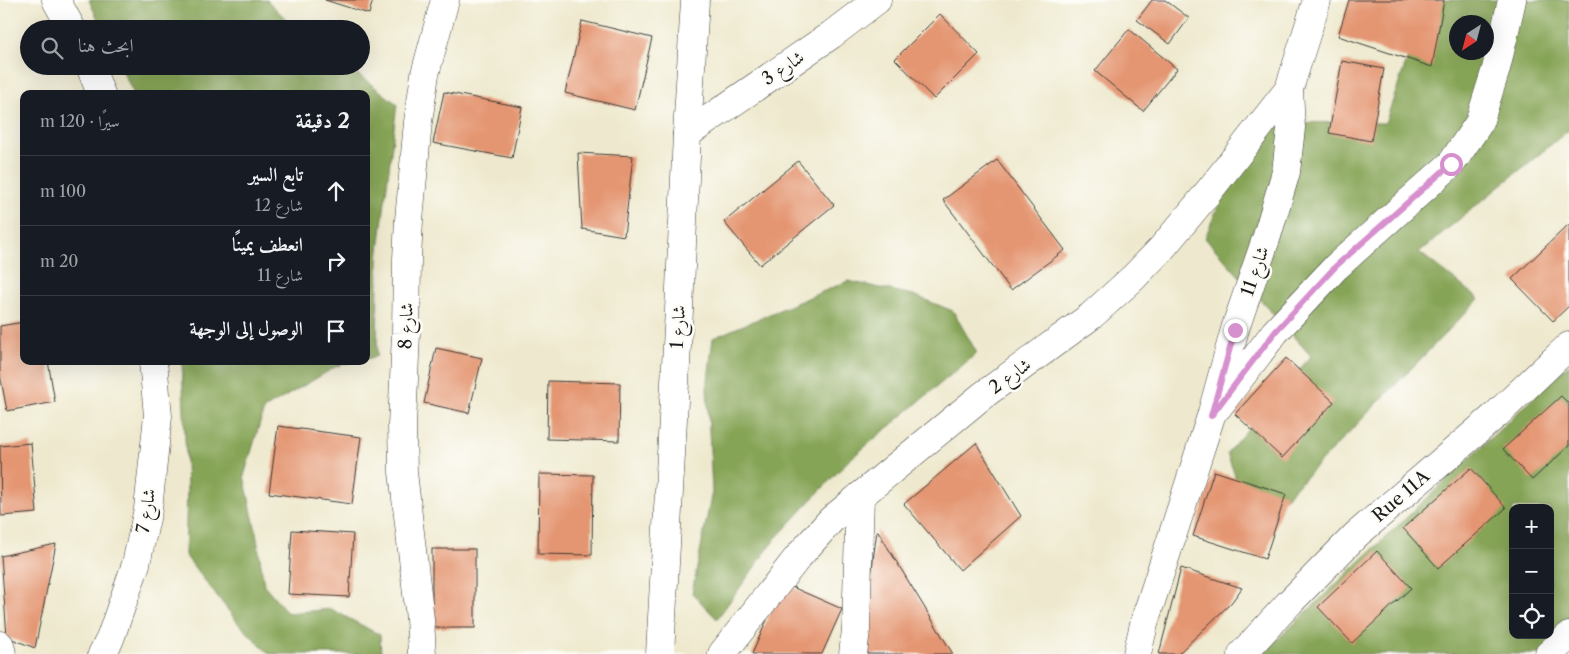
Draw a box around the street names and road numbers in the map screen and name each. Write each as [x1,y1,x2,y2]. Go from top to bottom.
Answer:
street label: شارع 3 [758,46,810,93]
street label: شارع 11 [1236,243,1278,300]
street label: شارع 8 [394,302,422,350]
street label: شارع 1 [666,305,694,350]
street label: شارع 2 [985,353,1038,402]
street label: Rue 11A [1368,465,1435,527]
street label: شارع 7 [132,487,164,536]

